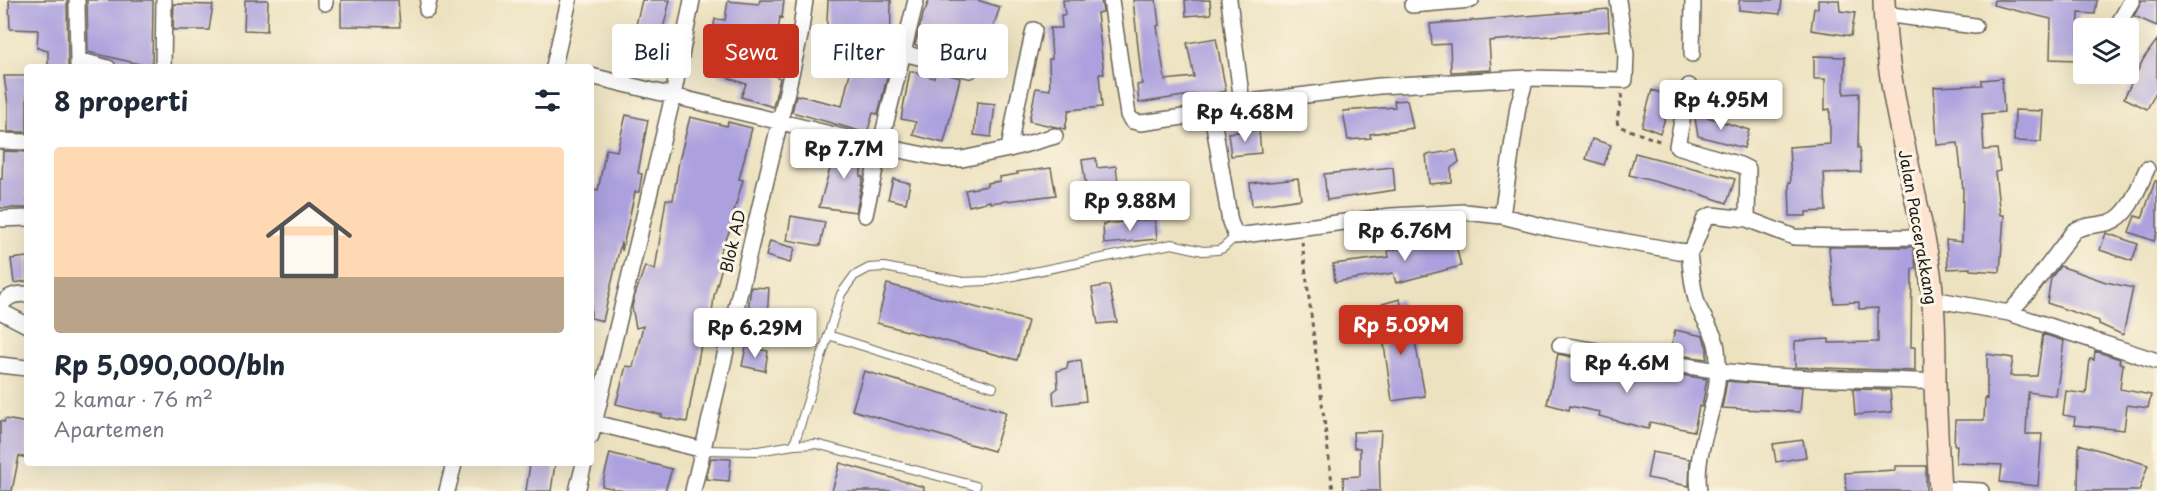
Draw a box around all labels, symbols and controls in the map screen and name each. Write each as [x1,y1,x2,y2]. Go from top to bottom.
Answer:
map controls [2073,18,2139,84]
button: layers [2073,18,2139,84]
chip: Beli [612,24,691,78]
chip: Sewa [703,24,799,78]
chip: Filter [811,24,906,78]
chip: Baru [918,24,1008,78]
pin: Rp 4.95M [1659,80,1783,131]
text: 8 properti [54,81,188,120]
icon: filters [531,84,564,117]
text: Rp 4.95M [1674,84,1769,114]
pin: Rp 4.68M [1183,92,1307,143]
text: Rp 4.68M [1196,96,1294,126]
pin: Rp 7.7M [789,129,899,180]
text: Rp 7.7M [804,133,884,163]
street label: Jalan Paccerakkang [1894,148,1944,306]
pin: Rp 9.88M [1068,181,1192,232]
text: Rp 9.88M [1084,185,1176,215]
icon: home [255,186,363,294]
street label: Blok AD [713,207,751,275]
pin: Rp 6.76M [1343,211,1467,262]
text: Rp 6.76M [1358,215,1452,245]
pin: Rp 5.09M [1339,305,1463,356]
pin: Rp 6.29M [693,308,817,359]
text: Rp 5.09M [1353,309,1449,339]
text: Rp 6.29M [708,312,802,342]
pin: Rp 4.6M [1572,343,1682,394]
text: Rp 5,090,000/bln [54,345,285,384]
text: Rp 4.6M [1584,347,1670,377]
text: 2 kamar · 76 m² [54,384,213,414]
text: Apartemen [54,414,165,444]

